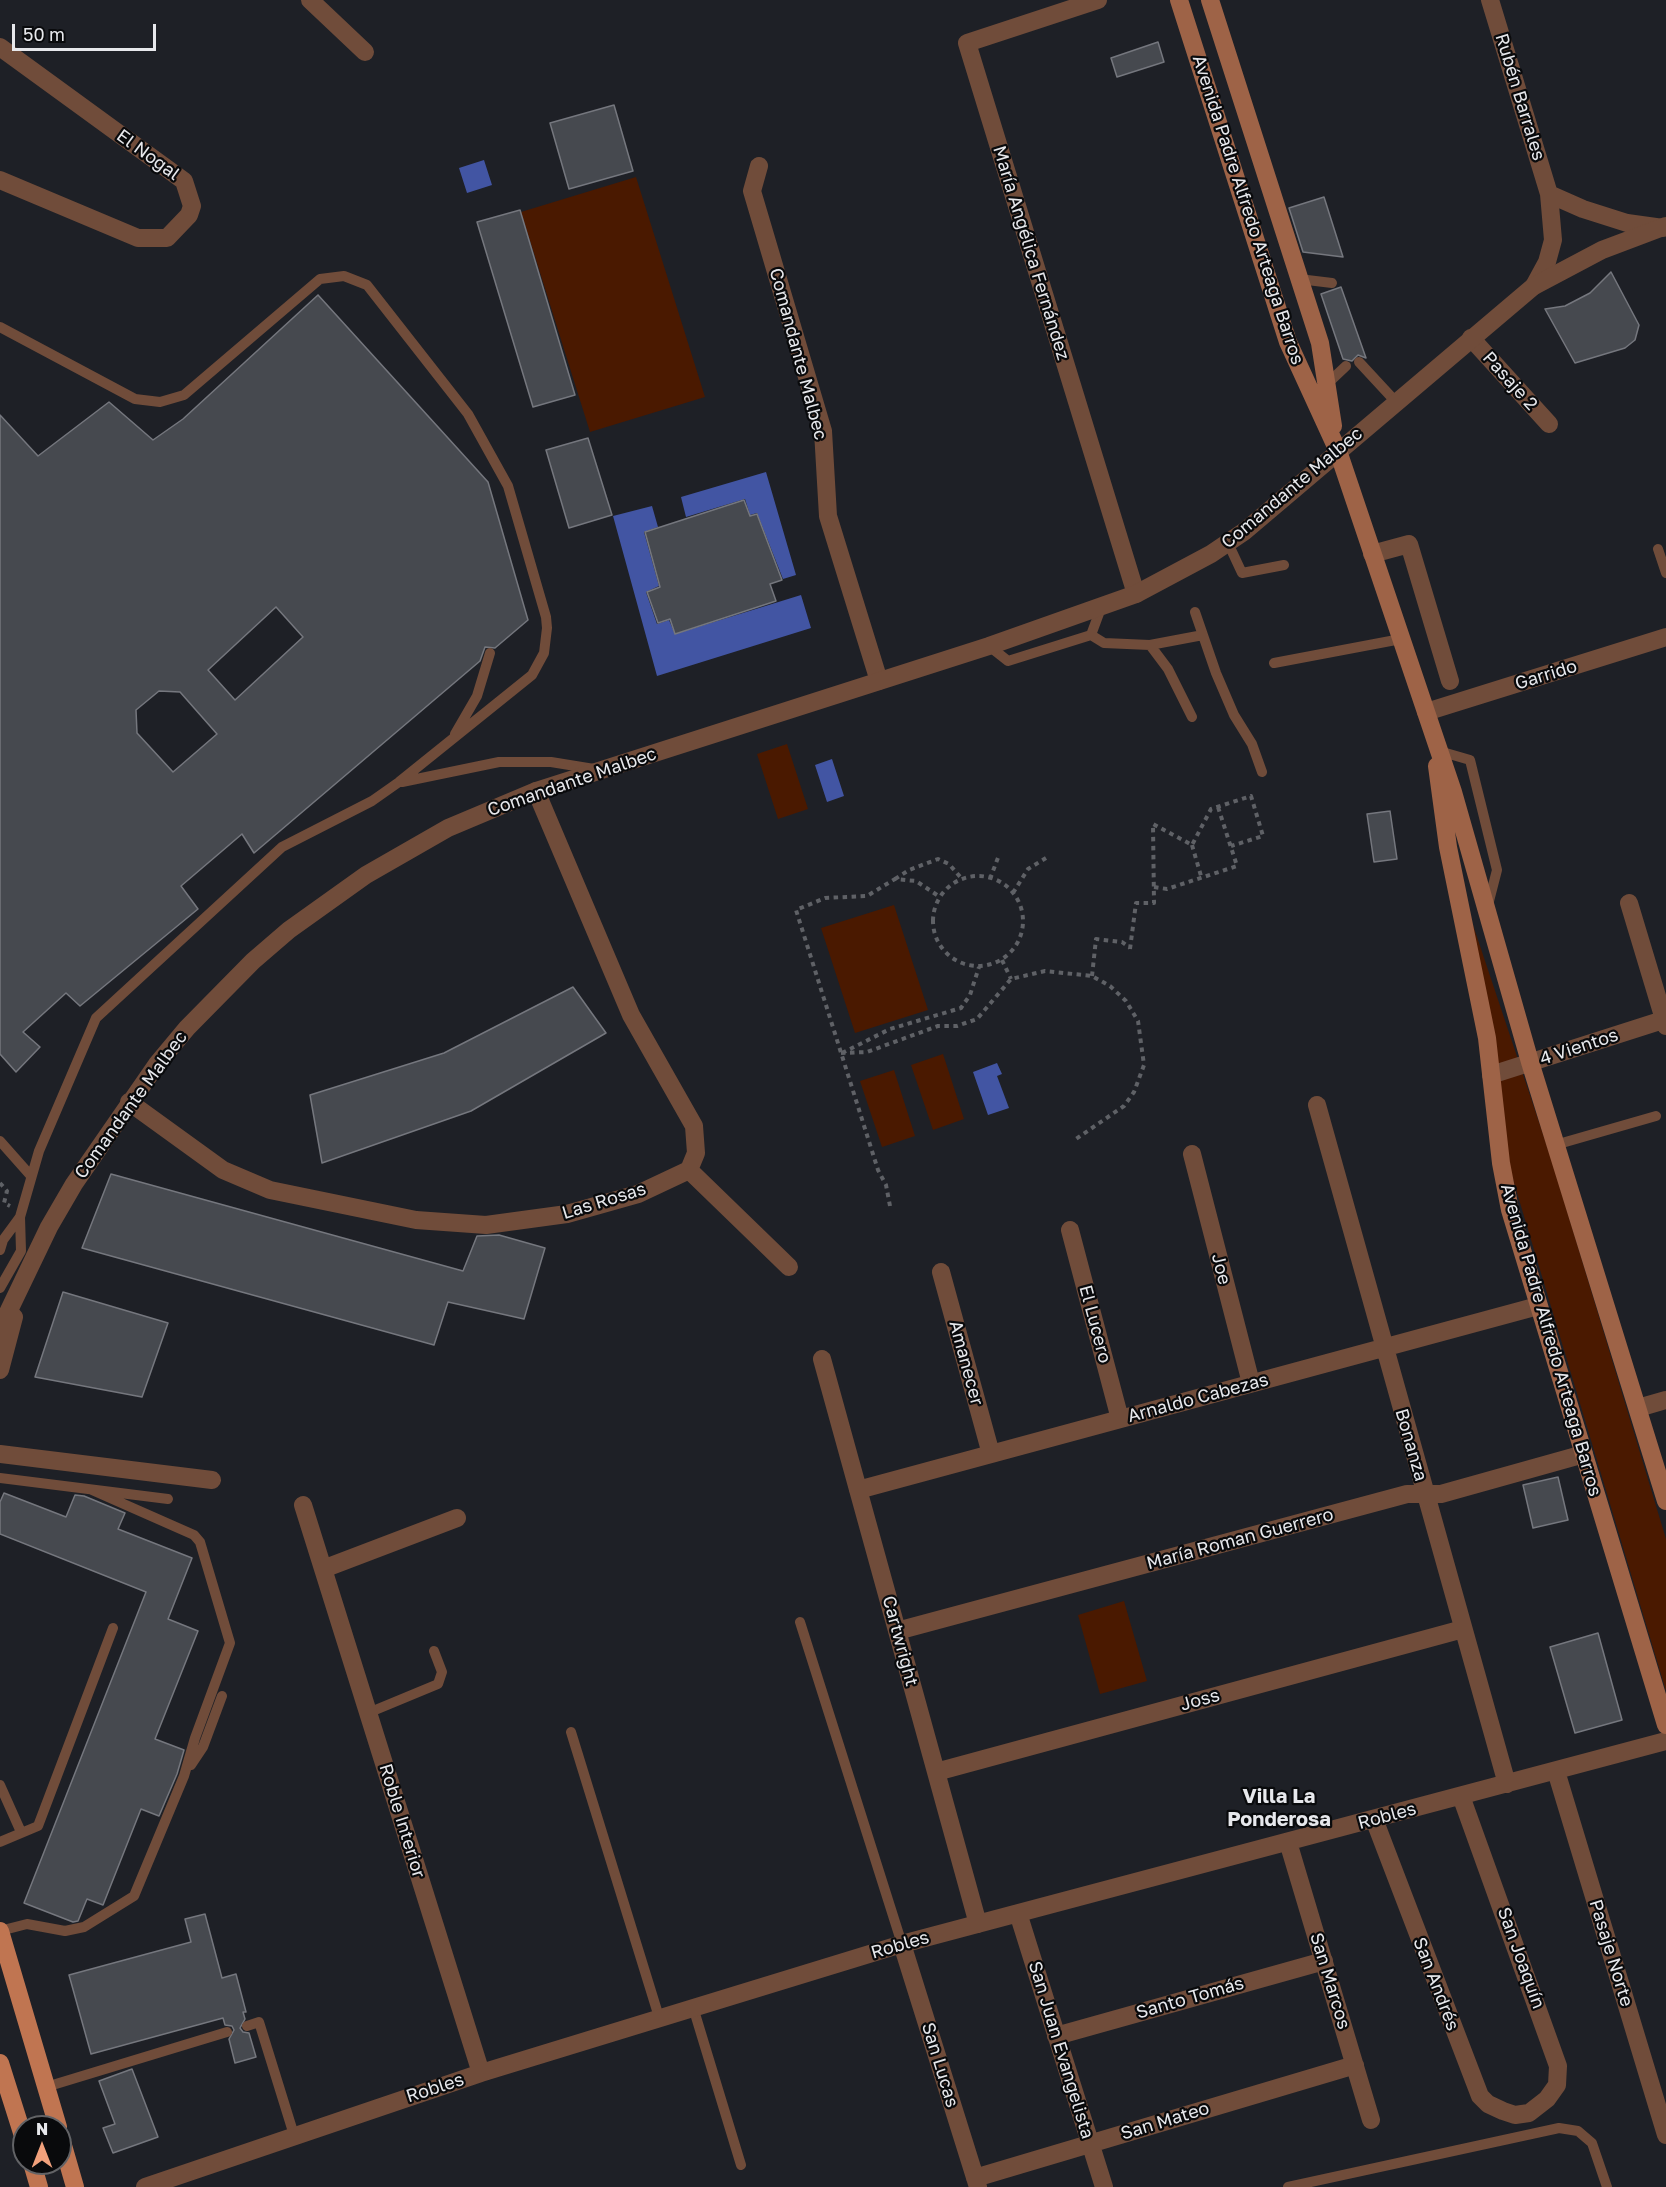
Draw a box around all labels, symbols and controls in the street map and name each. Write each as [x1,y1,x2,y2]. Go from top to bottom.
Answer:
scale bar [15,12,159,50]
text: 50 m [23,23,65,45]
street label: Rubén Barrales [1490,31,1550,163]
street label: Avenida Padre Alfredo Arteaga Barros [1188,53,1308,367]
street label: El Nogal [112,125,184,185]
street label: María Angélica Fernández [988,143,1074,363]
street label: Comandante Malbec [765,266,831,442]
street label: Pasaje 2 [1478,347,1542,415]
street label: Comandante Malbec [1217,423,1367,553]
street label: Garrido [1512,655,1580,695]
street label: Comandante Malbec [485,743,659,821]
street label: 4 Vientos [1537,1024,1621,1070]
street label: Comandante Malbec [70,1027,192,1183]
street label: Las Rosas [559,1178,649,1224]
street label: Avenida Padre Alfredo Arteaga Barros [1496,1181,1606,1499]
street label: Joe [1207,1251,1235,1287]
street label: El Lucero [1074,1283,1116,1365]
street label: Amanecer [944,1318,988,1408]
street label: Arnaldo Cabezas [1125,1369,1271,1427]
street label: Bonanza [1390,1406,1432,1484]
street label: María Roman Guerrero [1144,1504,1336,1574]
street label: Cartwright [878,1593,922,1689]
street label: Joss [1178,1684,1222,1716]
street label: Roble Interior [374,1761,430,1881]
district label: Villa La Ponderosa [1227,1785,1331,1832]
street label: Robles [1355,1798,1419,1834]
street label: Pasaje Norte [1584,1897,1638,2009]
street label: San Joaquín [1493,1904,1549,2012]
street label: Robles [868,1926,932,1964]
street label: San Marcos [1305,1930,1355,2032]
street label: San Andrés [1408,1934,1464,2034]
street label: San Juan Evangelista [1024,1959,1098,2141]
street label: Santo Tomás [1134,1972,1246,2024]
street label: San Lucas [917,2020,963,2110]
street label: Robles [403,2069,467,2107]
street label: San Mateo [1118,2097,1212,2145]
north arrow [12,2115,72,2175]
text: N [36,2119,48,2139]

